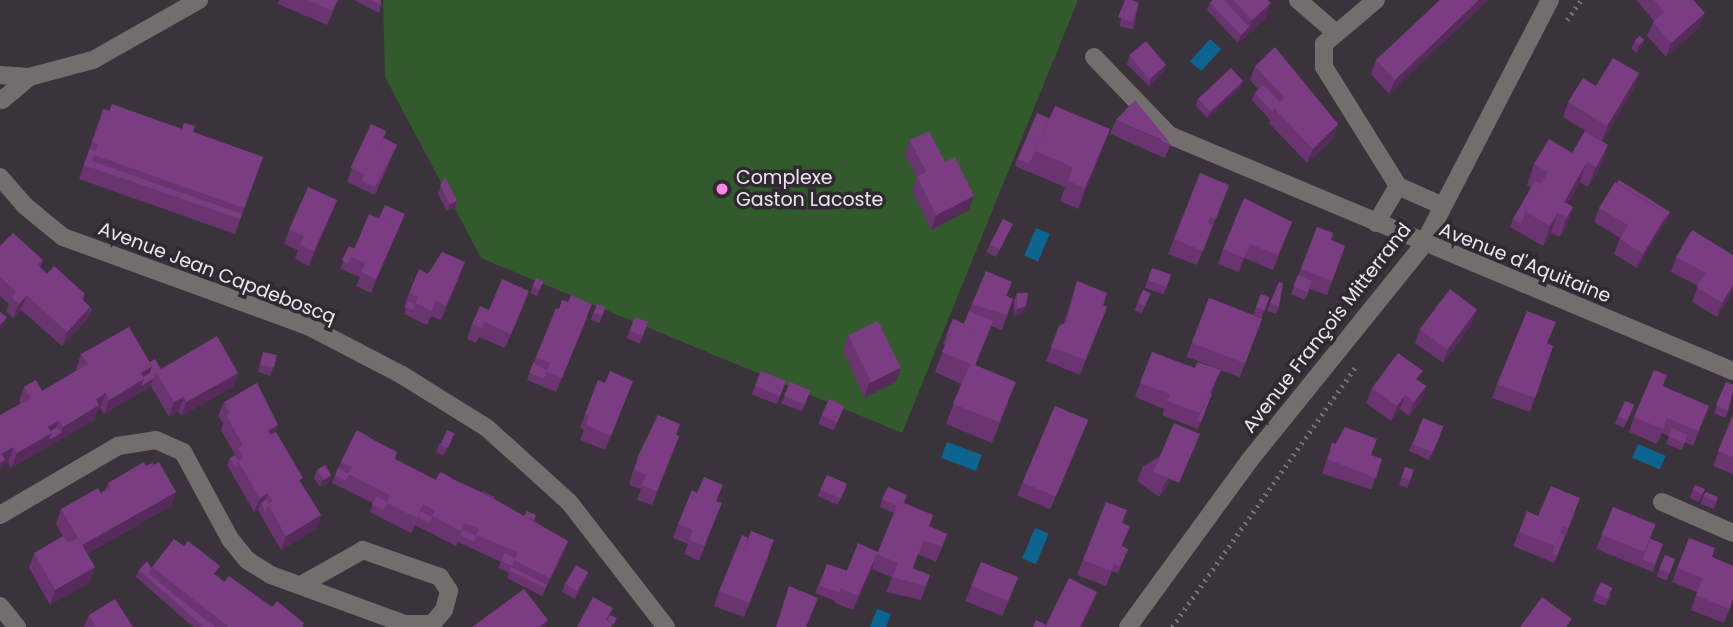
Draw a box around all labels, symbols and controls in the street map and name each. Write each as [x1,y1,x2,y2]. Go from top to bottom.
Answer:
place label: Complexe Gaston Lacoste [736,167,883,211]
marker: Complexe Gaston Lacoste [714,181,730,197]
street label: Avenue Jean Capdeboscq [95,217,339,329]
street label: Avenue François Mitterrand [1238,218,1416,438]
street label: Avenue d'Aquitaine [1436,218,1614,308]

